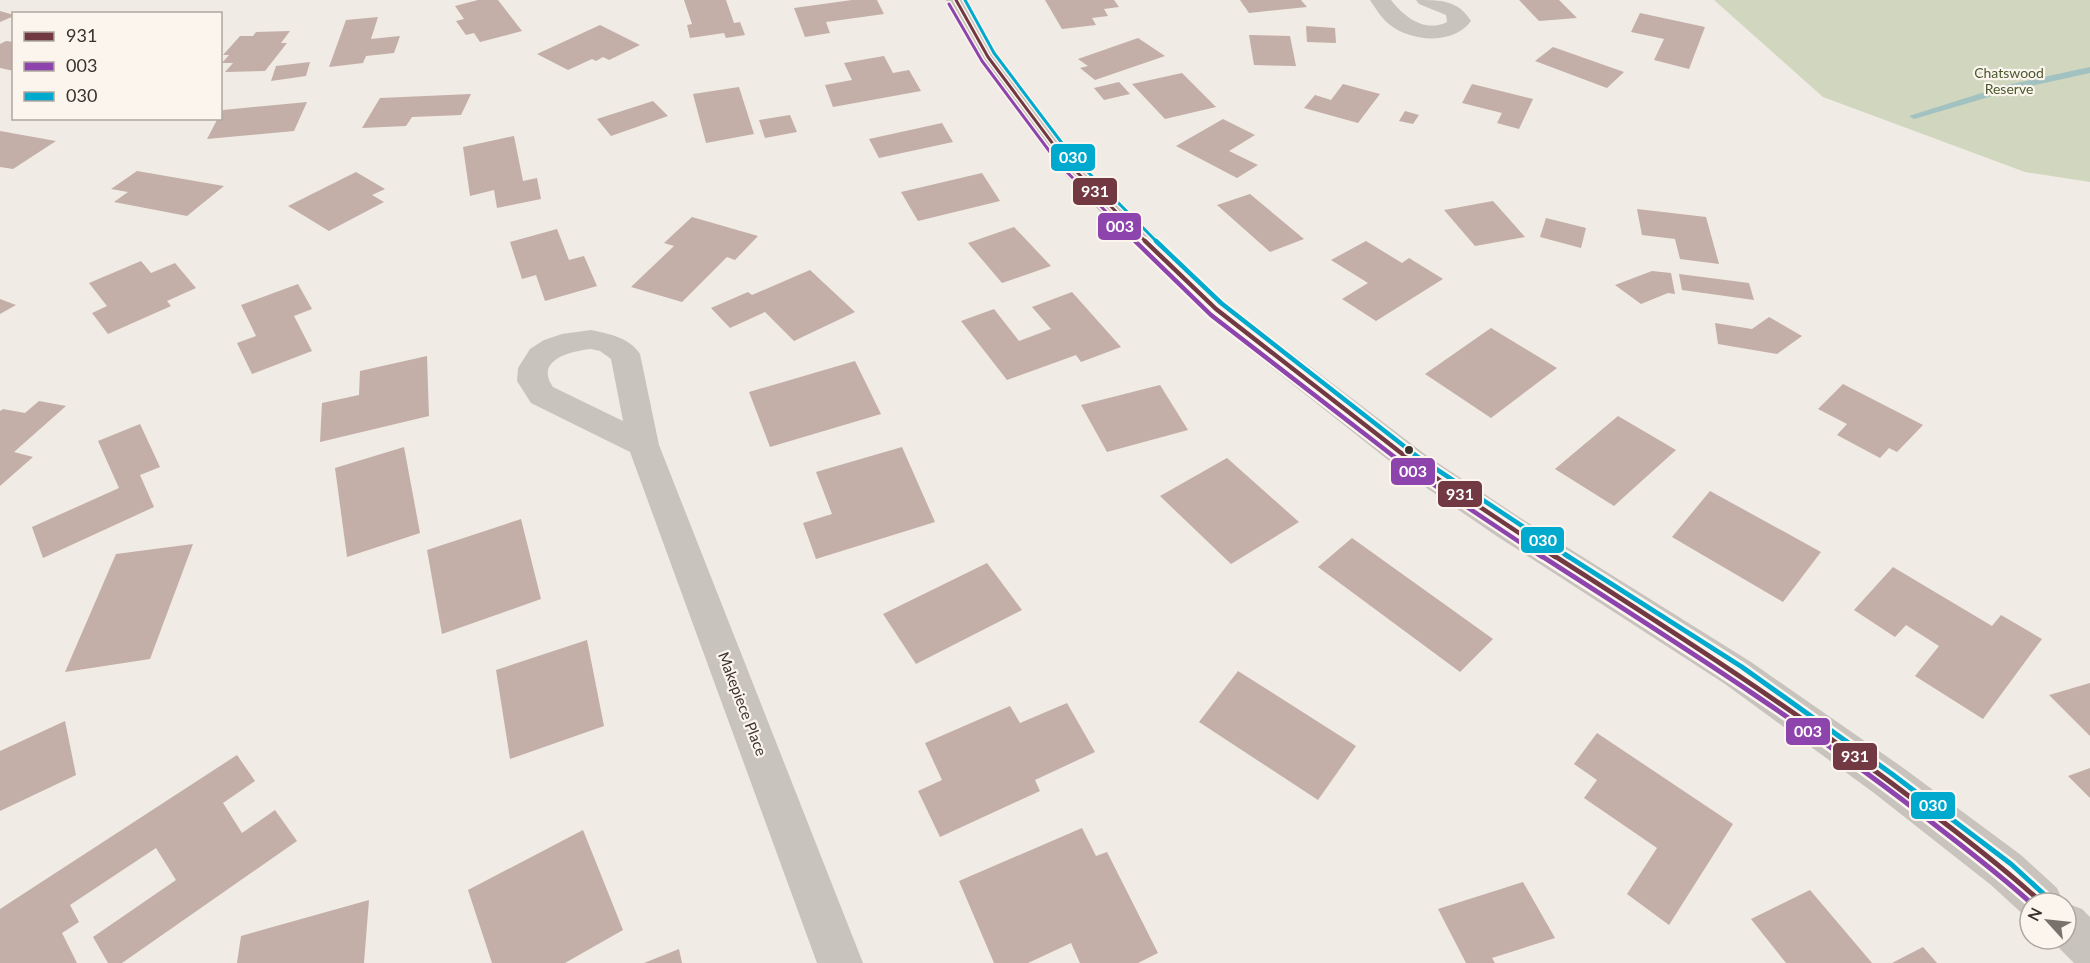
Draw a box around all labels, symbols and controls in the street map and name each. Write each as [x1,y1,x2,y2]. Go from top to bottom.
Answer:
legend [12,12,222,120]
text: 931 [66,24,97,46]
text: 003 [66,54,97,76]
park label: Chatswood Reserve [1974,64,2044,97]
text: 030 [66,84,97,106]
line badge: 030 [1050,143,1096,172]
text: 030 [1059,147,1087,166]
line badge: 931 [1072,177,1118,206]
text: 931 [1081,181,1109,200]
line badge: 003 [1097,212,1142,241]
text: 003 [1106,216,1134,235]
unlabelled marker [1403,444,1415,456]
line badge: 003 [1390,457,1436,486]
text: 003 [1399,461,1427,480]
line badge: 931 [1437,480,1483,508]
text: 931 [1446,484,1474,503]
line badge: 030 [1520,526,1565,554]
text: 030 [1529,530,1557,549]
street label: Makepiece Place [715,649,771,758]
line badge: 003 [1785,717,1831,746]
text: 003 [1794,721,1822,740]
line badge: 931 [1832,742,1878,771]
text: 931 [1841,746,1869,765]
line badge: 030 [1910,791,1956,820]
text: 030 [1919,795,1947,814]
north arrow [2018,891,2078,951]
text: N [2023,904,2045,924]

